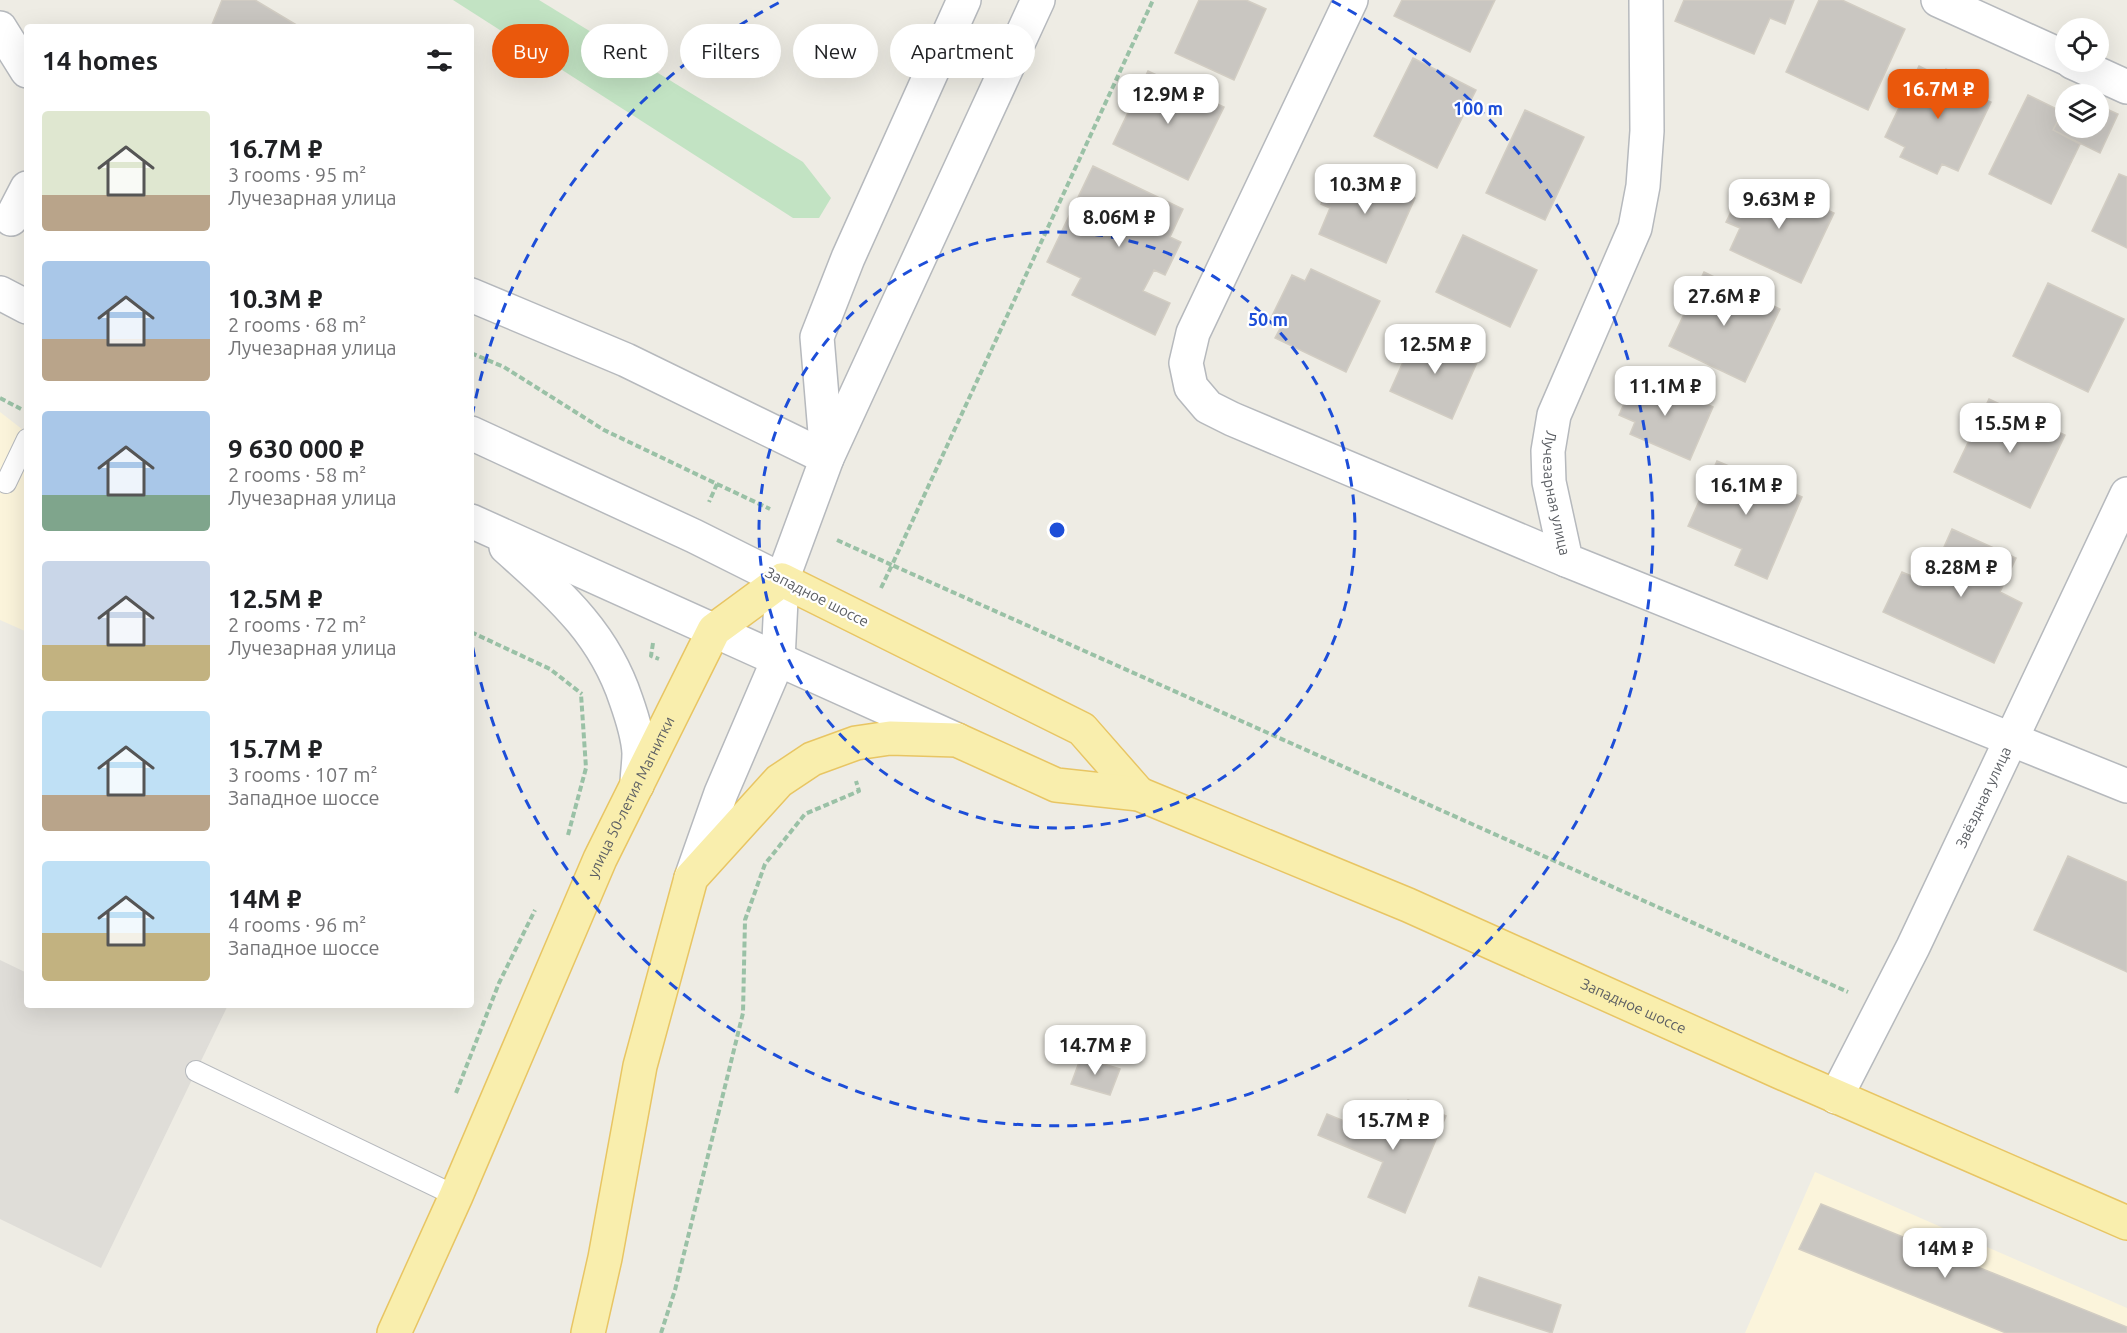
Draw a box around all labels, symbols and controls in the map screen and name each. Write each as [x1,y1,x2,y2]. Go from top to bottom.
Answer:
map controls [2055,18,2109,138]
button: locate [2055,18,2109,72]
chip: Buy [492,24,569,78]
chip: Rent [581,24,668,78]
chip: Filters [680,24,781,78]
chip: New [793,24,878,78]
chip: Apartment [890,24,1035,78]
icon: filters [423,44,456,77]
text: 14 homes [42,46,158,75]
pin: 16.7M ₽ [1883,69,1993,120]
pin: 12.9M ₽ [1113,74,1223,125]
text: 16.7M ₽ [1902,77,1974,100]
text: 12.9M ₽ [1132,82,1204,105]
button: layers [2055,84,2109,138]
text: 100 m [1453,98,1503,118]
text: 16.7M ₽ [228,134,322,163]
icon: home [90,135,162,207]
text: 3 rooms · 95 m² [228,163,366,186]
pin: 10.3M ₽ [1310,164,1420,215]
text: 10.3M ₽ [1329,172,1401,195]
pin: 9.63M ₽ [1724,179,1834,230]
text: Лучезарная улица [228,186,397,209]
text: 9.63M ₽ [1743,187,1815,210]
pin: 8.06M ₽ [1064,197,1174,248]
text: 8.06M ₽ [1083,205,1155,228]
pin: 27.6M ₽ [1669,276,1779,327]
text: 10.3M ₽ [228,284,322,313]
text: 27.6M ₽ [1688,284,1760,307]
icon: home [90,285,162,357]
text: 50 m [1248,309,1288,329]
text: 2 rooms · 68 m² [228,313,366,336]
pin: 12.5M ₽ [1380,324,1490,375]
text: 12.5M ₽ [1399,332,1471,355]
text: Лучезарная улица [228,336,397,359]
pin: 11.1M ₽ [1610,366,1720,417]
text: 11.1M ₽ [1629,374,1701,397]
pin: 15.5M ₽ [1955,403,2065,454]
text: 15.5M ₽ [1974,411,2046,434]
street label: Лучезарная улица [1540,429,1574,557]
text: 9 630 000 ₽ [228,434,364,463]
icon: home [90,435,162,507]
text: 2 rooms · 58 m² [228,463,366,486]
pin: 16.1M ₽ [1691,465,1801,516]
text: 16.1M ₽ [1710,473,1782,496]
text: Лучезарная улица [228,486,397,509]
centre of rings [1047,520,1067,540]
pin: 8.28M ₽ [1906,547,2016,598]
text: 8.28M ₽ [1925,555,1997,578]
street label: Западное шоссе [763,563,872,630]
text: 12.5M ₽ [228,584,322,613]
icon: home [90,585,162,657]
text: 2 rooms · 72 m² [228,613,366,636]
text: Лучезарная улица [228,636,397,659]
street label: улица 50-летия Магнитки [584,714,678,880]
text: 15.7M ₽ [228,734,322,763]
icon: home [90,735,162,807]
street label: Звёздная улица [1952,744,2014,851]
text: 3 rooms · 107 m² [228,763,378,786]
text: Западное шоссе [228,786,380,809]
text: 14M ₽ [228,884,301,913]
icon: home [90,885,162,957]
text: 4 rooms · 96 m² [228,913,366,936]
text: Западное шоссе [228,936,380,959]
street label: Западное шоссе [1578,975,1689,1037]
pin: 14.7M ₽ [1040,1025,1150,1076]
text: 14.7M ₽ [1059,1033,1131,1056]
pin: 15.7M ₽ [1338,1100,1448,1151]
text: 15.7M ₽ [1357,1108,1429,1131]
pin: 14M ₽ [1903,1228,1987,1279]
text: 14M ₽ [1917,1236,1973,1259]

